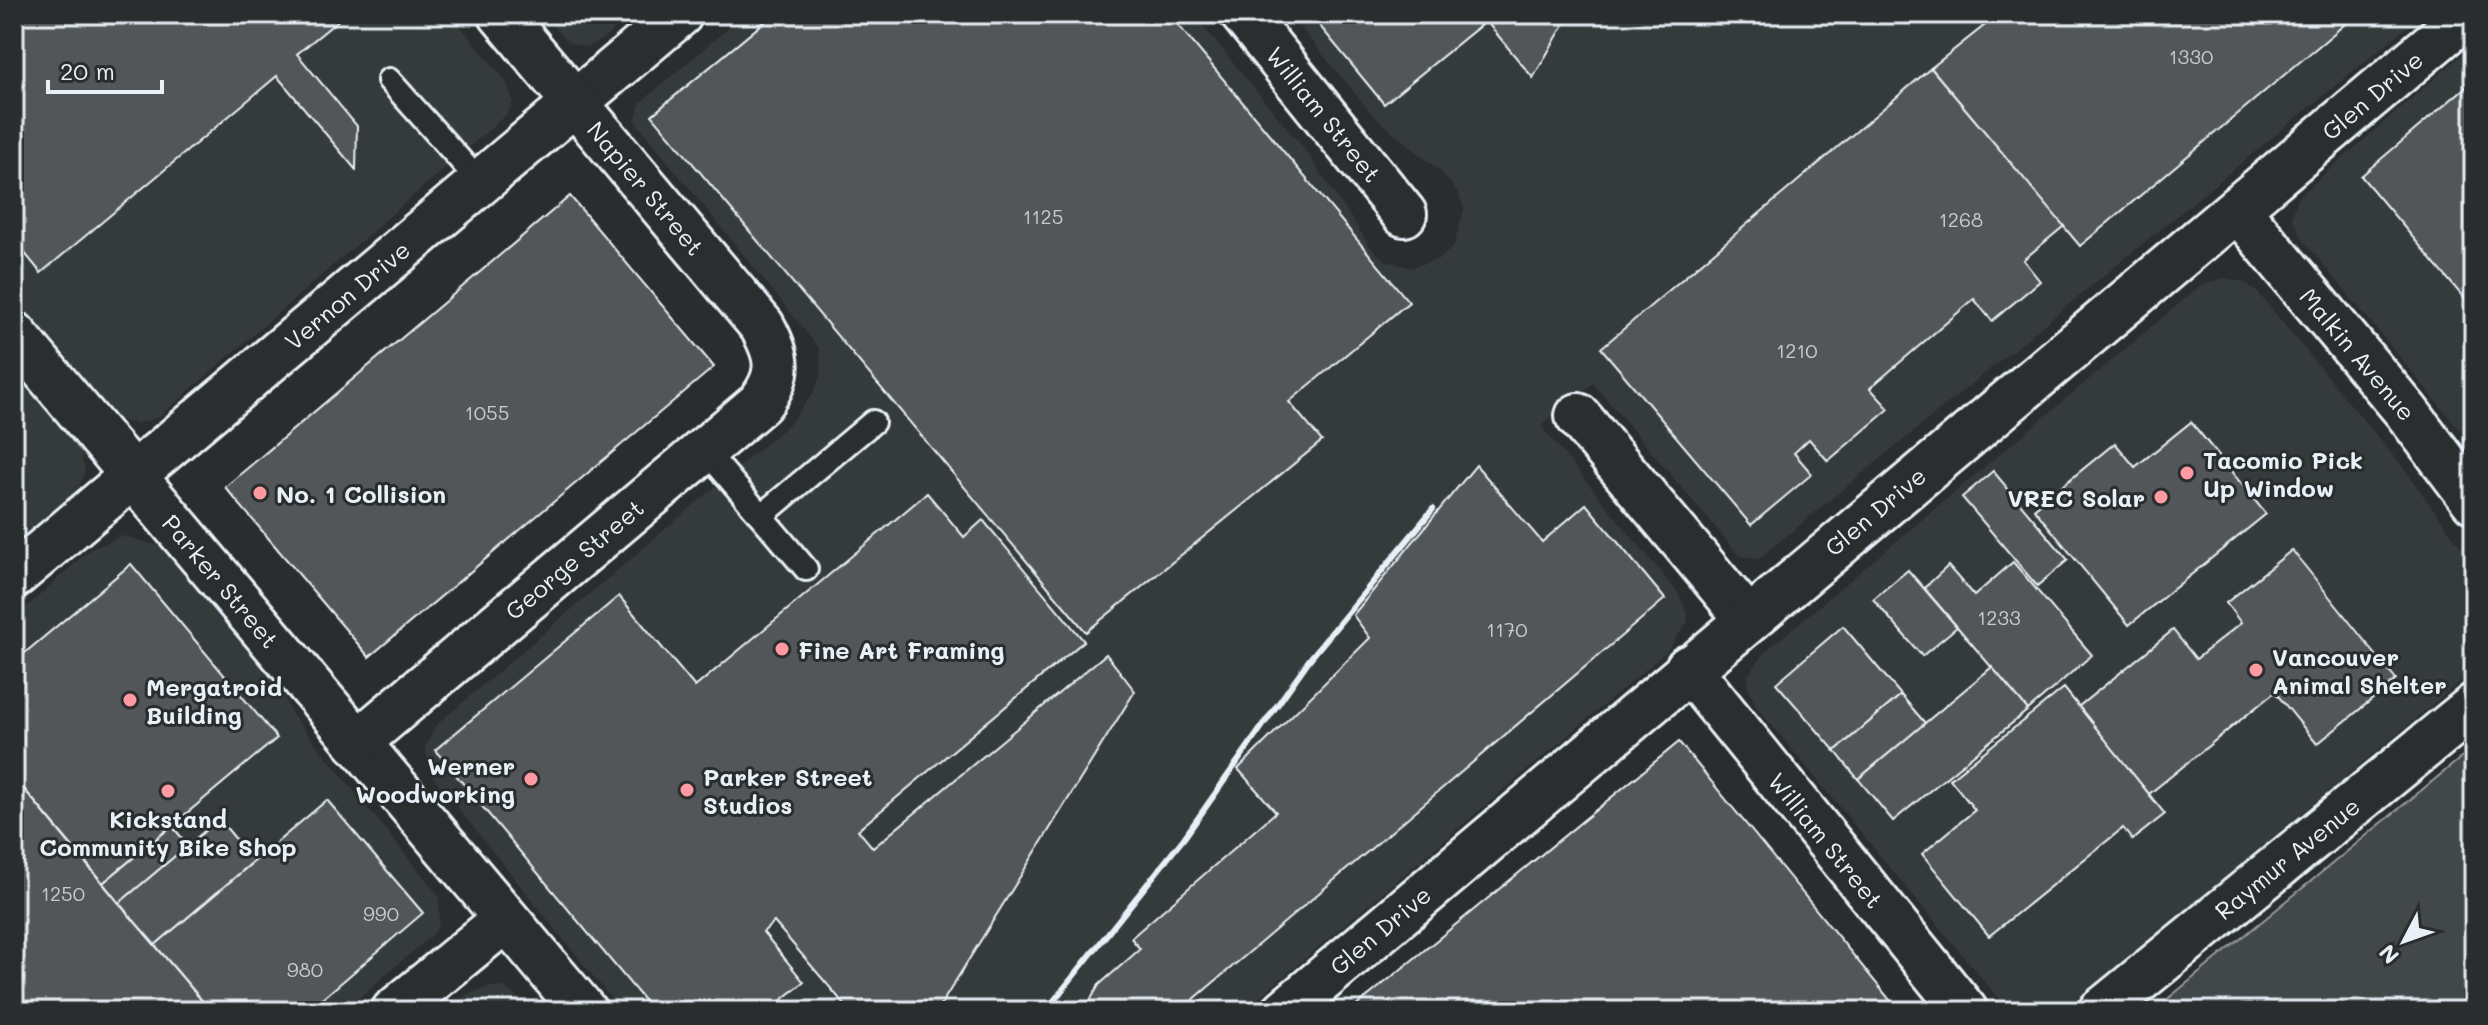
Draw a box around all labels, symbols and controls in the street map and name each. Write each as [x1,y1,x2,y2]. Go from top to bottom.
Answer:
street label: William Street [1260,40,1388,188]
house number: 1330 [2169,43,2213,69]
scale bar [48,44,162,94]
street label: Glen Drive [2315,44,2429,146]
text: 20 m [60,55,115,86]
street label: Napier Street [581,115,711,261]
house number: 1125 [1023,203,1063,229]
house number: 1268 [1939,206,1983,232]
street label: Vernon Drive [278,234,416,356]
street label: Malkin Avenue [2293,281,2423,427]
house number: 1210 [1776,337,1818,363]
house number: 1055 [465,399,509,425]
place label: Tacomio Pick Up Window [2203,444,2363,503]
street label: Glen Drive [1818,460,1932,562]
marker: Tacomio Pick Up Window [2178,464,2196,482]
place label: No. 1 Collision [276,478,446,509]
place label: VREC Solar [2007,482,2145,513]
marker: No. 1 Collision [251,484,269,502]
marker: VREC Solar [2152,488,2170,506]
street label: George Street [498,492,650,626]
street label: Parker Street [156,508,286,654]
house number: 1233 [1977,604,2021,630]
house number: 1170 [1486,616,1528,642]
place label: Fine Art Framing [798,634,1005,665]
marker: Fine Art Framing [773,640,791,658]
place label: Vancouver Animal Shelter [2272,641,2447,700]
marker: Vancouver Animal Shelter [2247,661,2265,679]
place label: Mergatroid Building [146,671,282,730]
marker: Mergatroid Building [121,691,139,709]
place label: Werner Woodworking [356,750,515,809]
place label: Parker Street Studios [703,761,872,820]
street label: William Street [1762,766,1890,914]
marker: Werner Woodworking [522,770,540,788]
marker: Parker Street Studios [678,781,696,799]
marker: Kickstand Community Bike Shop [159,782,177,800]
street label: Raymur Avenue [2208,790,2366,926]
place label: Kickstand Community Bike Shop [39,803,297,862]
street label: Glen Drive [1323,879,1437,981]
house number: 1250 [41,880,85,906]
house number: 990 [363,900,399,926]
north arrow [2364,901,2444,981]
text: N [2372,939,2405,970]
house number: 980 [287,956,323,982]

